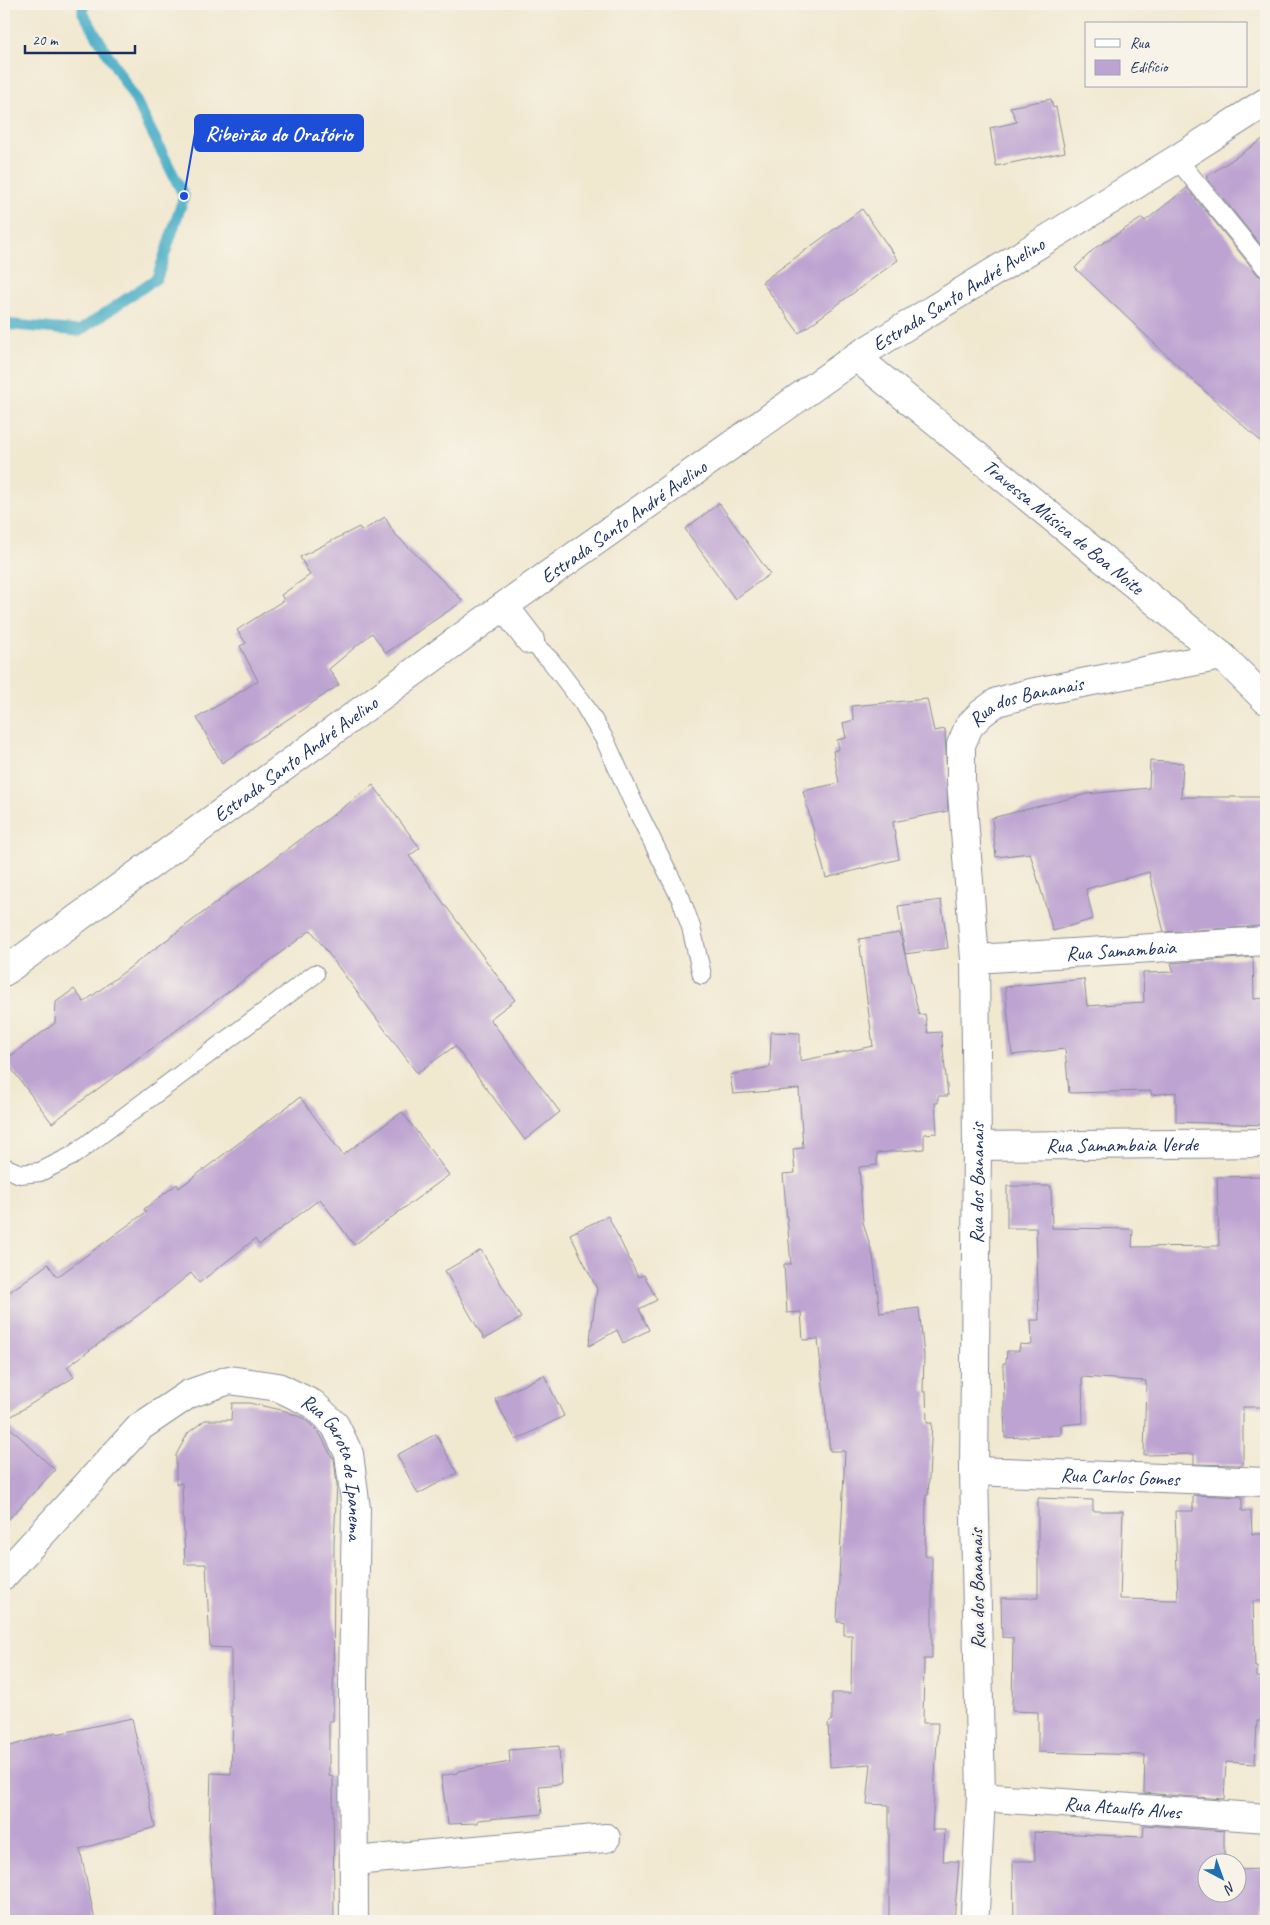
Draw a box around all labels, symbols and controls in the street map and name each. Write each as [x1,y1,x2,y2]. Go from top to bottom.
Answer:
scale bar [25,22,135,54]
legend [1085,22,1248,88]
text: 20 m [32,31,59,50]
text: Rua [1130,34,1150,53]
text: Edifício [1130,58,1169,77]
callout: Ribeirão do Oratório [195,115,363,151]
text: Ribeirão do Oratório [205,121,355,147]
street label: Estrada Santo André Avelino [868,231,1050,356]
street label: Travessa Música de Boa Noite [978,453,1150,601]
street label: Estrada Santo André Avelino [536,454,712,589]
street label: Rua dos Bananais [963,670,1087,732]
street label: Estrada Santo André Avelino [208,690,383,827]
street label: Rua Samambaia [1065,934,1178,966]
street label: Rua dos Bananais [964,1120,990,1244]
street label: Rua Samambaia Verde [1046,1131,1200,1158]
street label: Rua Garota de Ipanema [297,1388,369,1543]
street label: Rua Carlos Gomes [1060,1462,1182,1491]
street label: Rua dos Bananais [963,1526,991,1650]
street label: Rua Ataulfo Alves [1063,1791,1184,1824]
north arrow [1198,1852,1248,1902]
text: N [1220,1878,1239,1898]

